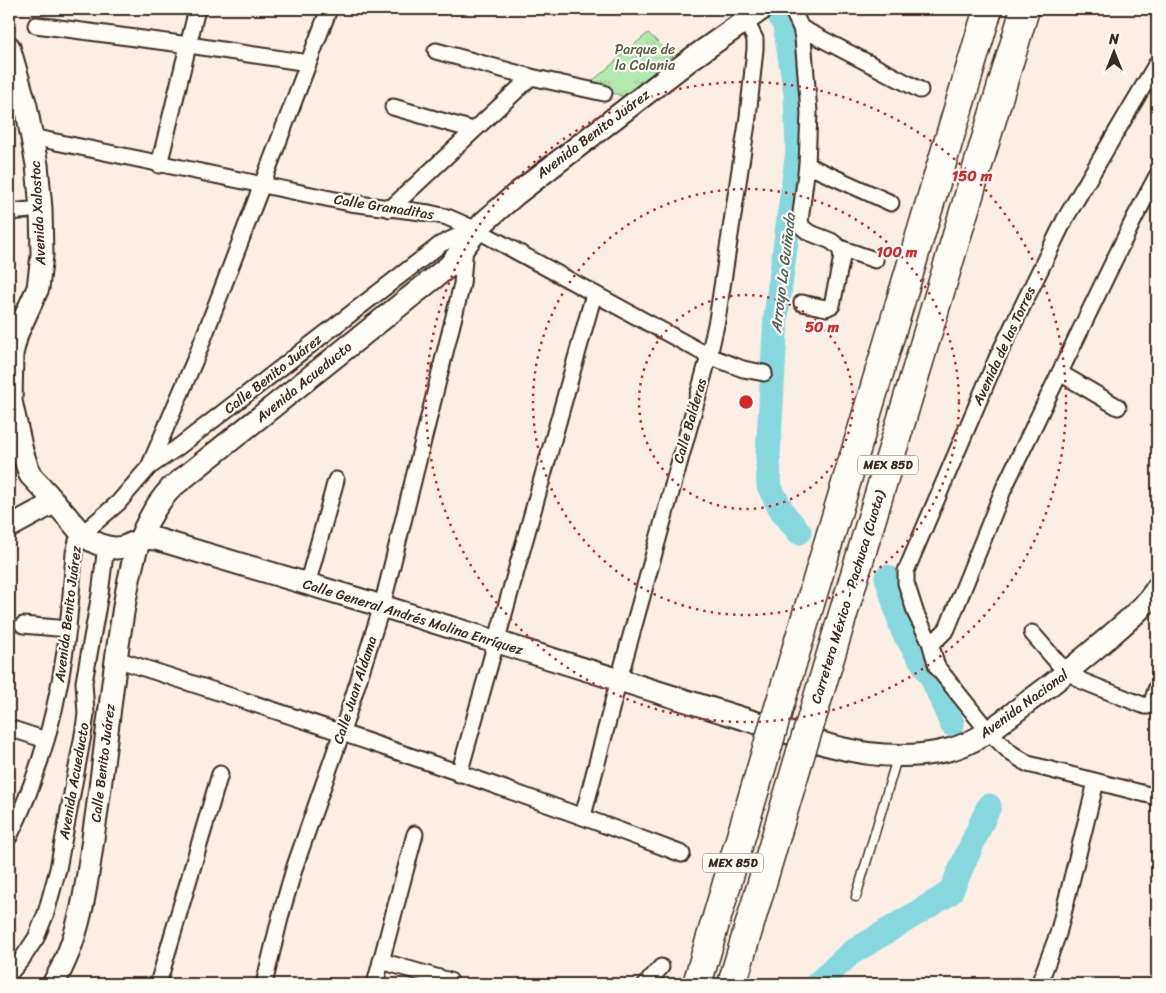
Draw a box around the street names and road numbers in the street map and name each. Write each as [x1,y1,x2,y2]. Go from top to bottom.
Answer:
street label: Avenida Benito Juárez [530,83,656,186]
street label: Avenida Xalostoc [23,160,53,267]
street label: Calle Granaditas [332,187,436,227]
street label: Avenida de las Torres [965,282,1043,411]
street label: Calle Benito Juárez [218,327,328,421]
street label: Avenida Acueducto [249,335,358,430]
street label: Calle Balderas [666,375,714,467]
road number: MEX 85D [858,456,918,474]
street label: Carretera México - Pachuca (Cuota) [804,486,893,707]
street label: Avenida Benito Juárez [47,544,89,685]
street label: Calle General Andrés Molina Enríquez [300,571,527,663]
street label: Calle Juan Aldama [326,633,384,747]
street label: Avenida Nacional [973,662,1075,746]
street label: Calle Benito Juárez [83,702,123,824]
street label: Avenida Acueducto [51,721,97,842]
road number: MEX 85D [703,854,763,872]

